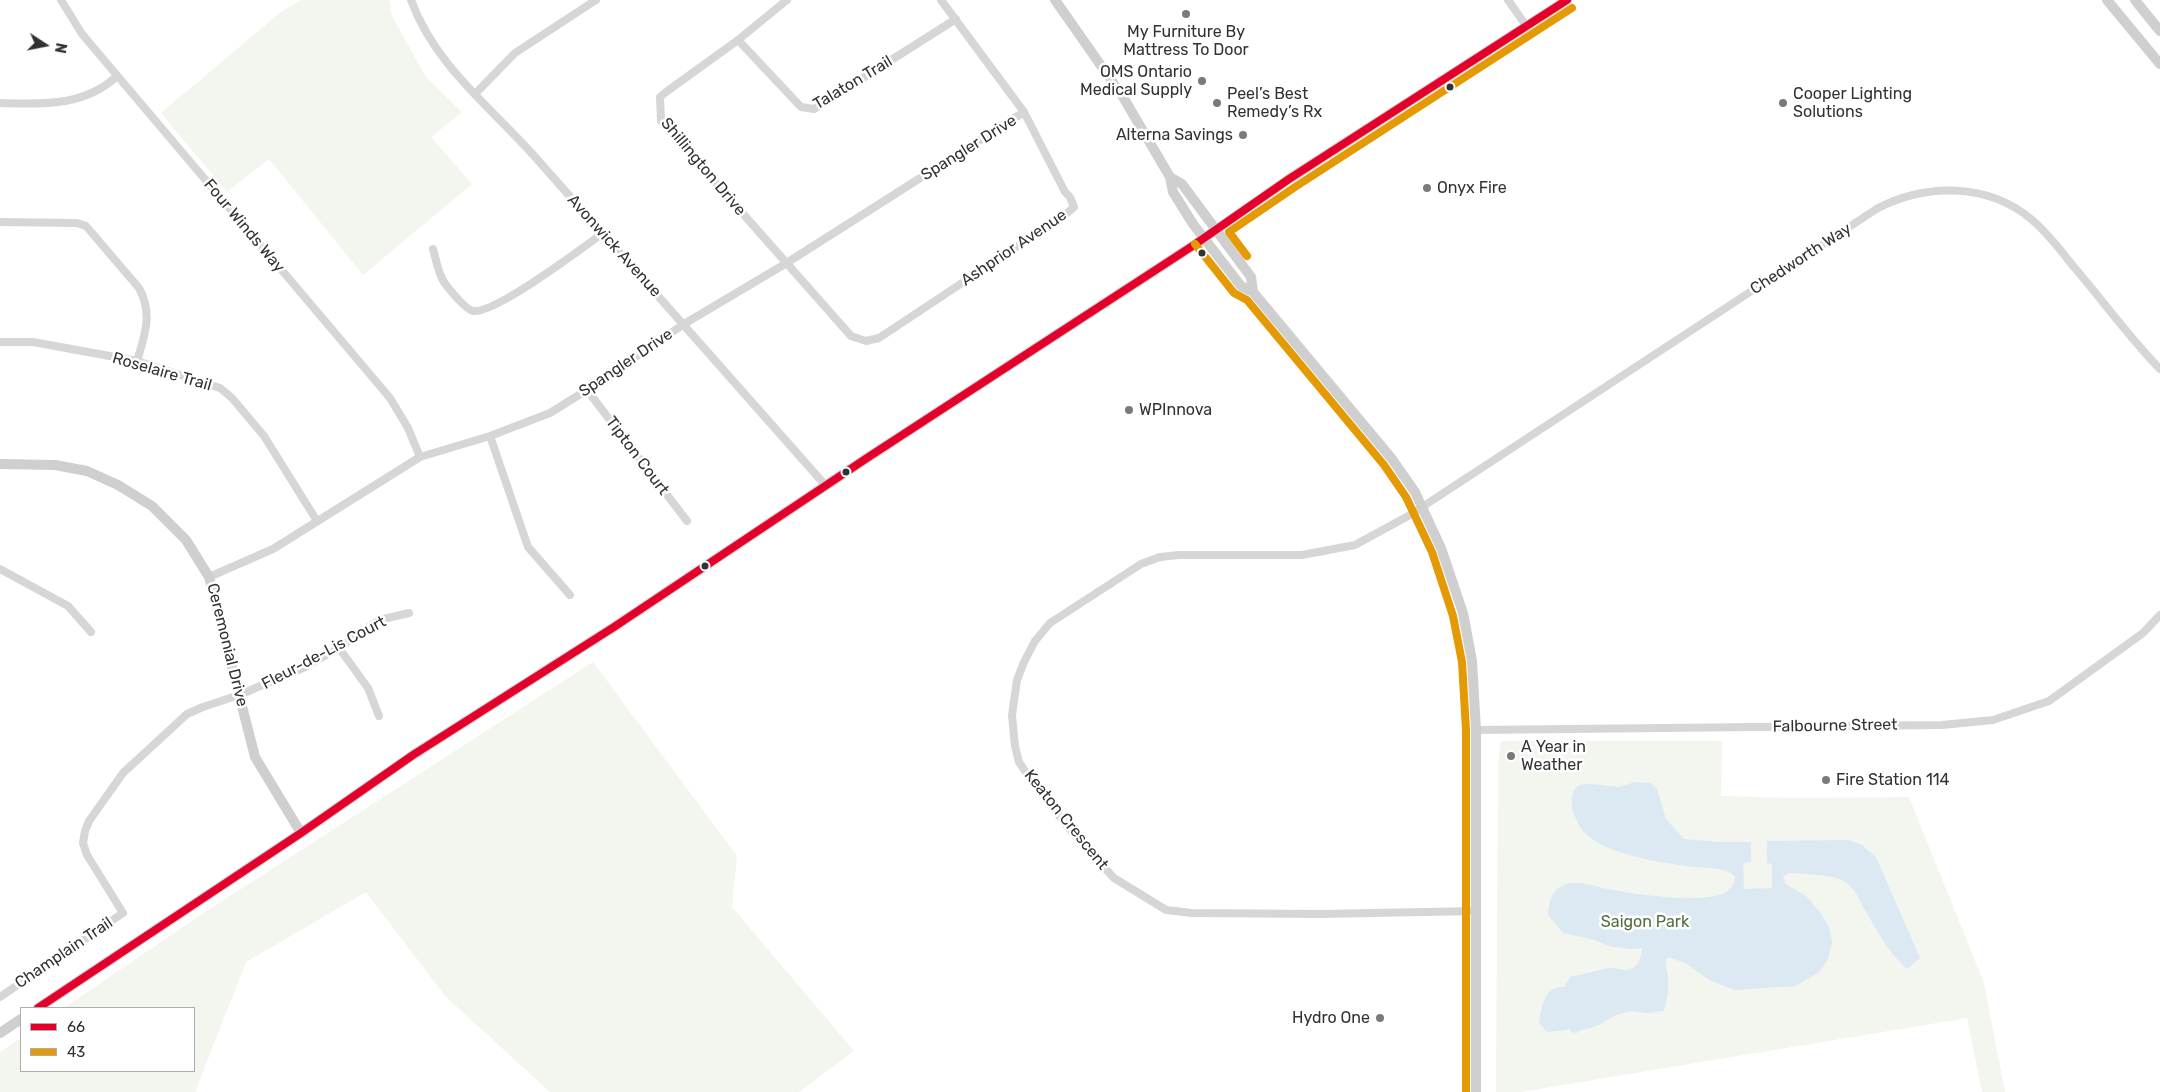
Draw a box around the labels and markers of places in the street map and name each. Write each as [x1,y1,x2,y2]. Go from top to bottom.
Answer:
marker: My Furniture By Mattress To Door [1180,8,1192,20]
place label: My Furniture By Mattress To Door [1123,22,1249,60]
place label: OMS Ontario Medical Supply [1080,62,1192,100]
marker: OMS Ontario Medical Supply [1196,75,1208,87]
unlabelled marker [1445,82,1455,92]
place label: Peel’s Best Remedy’s Rx [1227,84,1322,122]
place label: Cooper Lighting Solutions [1793,84,1912,122]
marker: Peel’s Best Remedy’s Rx [1211,97,1223,109]
marker: Cooper Lighting Solutions [1777,97,1789,109]
place label: Alterna Savings [1116,125,1233,145]
marker: Alterna Savings [1237,129,1249,141]
place label: Onyx Fire [1437,178,1507,198]
marker: Onyx Fire [1421,182,1433,194]
unlabelled marker [1197,248,1207,258]
place label: WPInnova [1139,400,1212,420]
marker: WPInnova [1123,404,1135,416]
unlabelled marker [841,467,851,477]
unlabelled marker [700,561,710,571]
place label: A Year in Weather [1521,737,1586,775]
marker: A Year in Weather [1505,750,1517,762]
place label: Fire Station 114 [1836,770,1950,790]
marker: Fire Station 114 [1820,774,1832,786]
place label: Hydro One [1292,1008,1370,1028]
marker: Hydro One [1374,1012,1386,1024]

